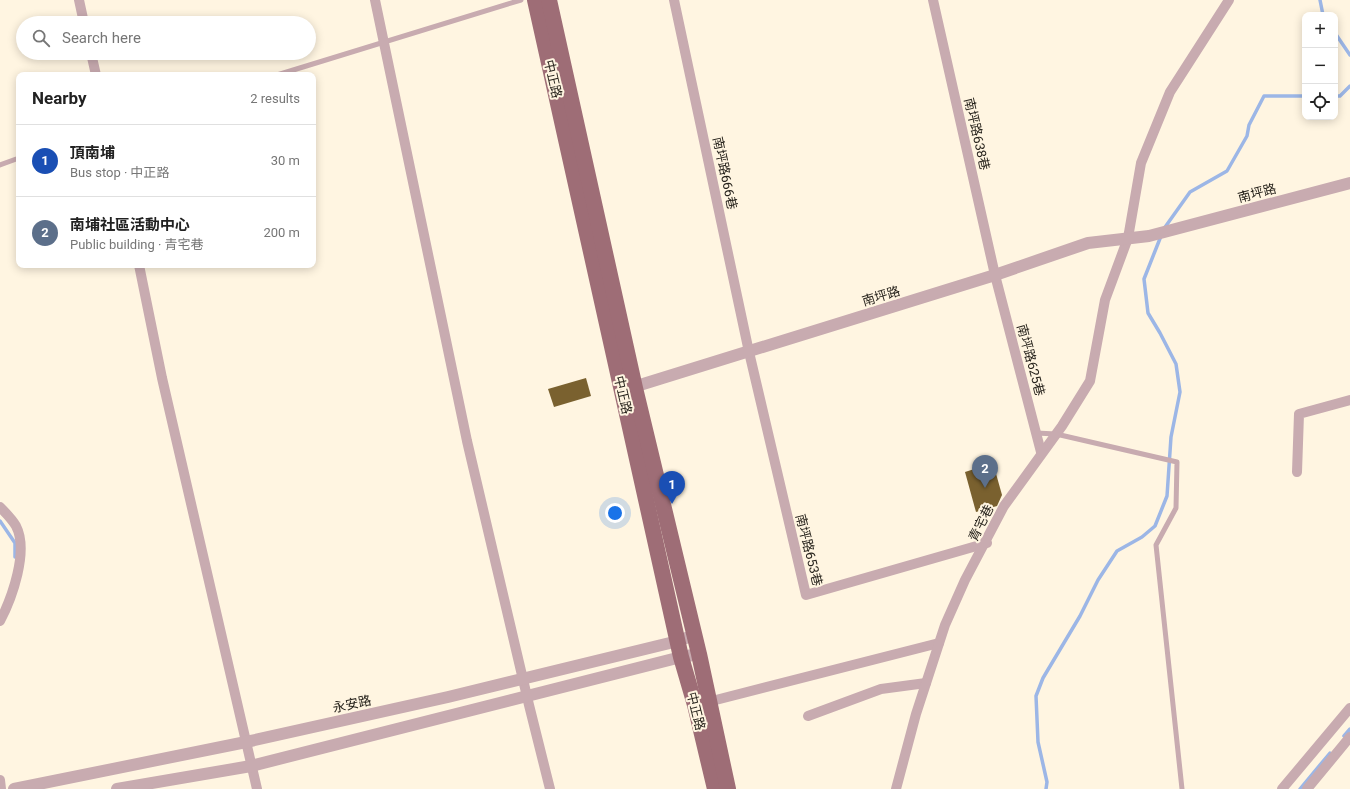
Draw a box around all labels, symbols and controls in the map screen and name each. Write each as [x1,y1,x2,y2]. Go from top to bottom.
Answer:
map controls [1302,12,1338,120]
button: + [1302,12,1338,48]
search box [16,16,316,60]
icon: search [30,27,52,49]
text: Search here [62,29,141,47]
button: − [1302,48,1338,84]
street label: 中正路 [541,58,565,100]
button: locate [1302,84,1338,120]
text: Nearby [32,88,87,108]
text: 2 results [250,91,300,106]
street label: 南坪路638巷 [961,96,993,172]
street label: 南坪路666巷 [710,135,740,211]
text: 頂南埔 [70,144,115,162]
text: 1 [41,153,49,168]
text: 30 m [271,153,300,168]
text: Bus stop · 中正路 [70,165,170,180]
street label: 南坪路 [1236,181,1278,205]
text: 南埔社區活動中心 [70,216,190,234]
text: 2 [41,225,49,240]
text: 200 m [263,225,300,240]
text: Public building · 青宅巷 [70,237,204,252]
street label: 南坪路 [860,283,902,309]
street label: 南坪路625巷 [1014,322,1048,398]
street label: 中正路 [611,374,635,416]
pin: 2 [972,455,998,488]
pin: 1 [659,471,685,504]
street label: 青宅巷 [965,502,997,544]
your location [605,503,625,523]
street label: 南坪路653巷 [793,512,825,588]
street label: 中正路 [684,690,708,732]
street label: 永安路 [331,693,373,715]

